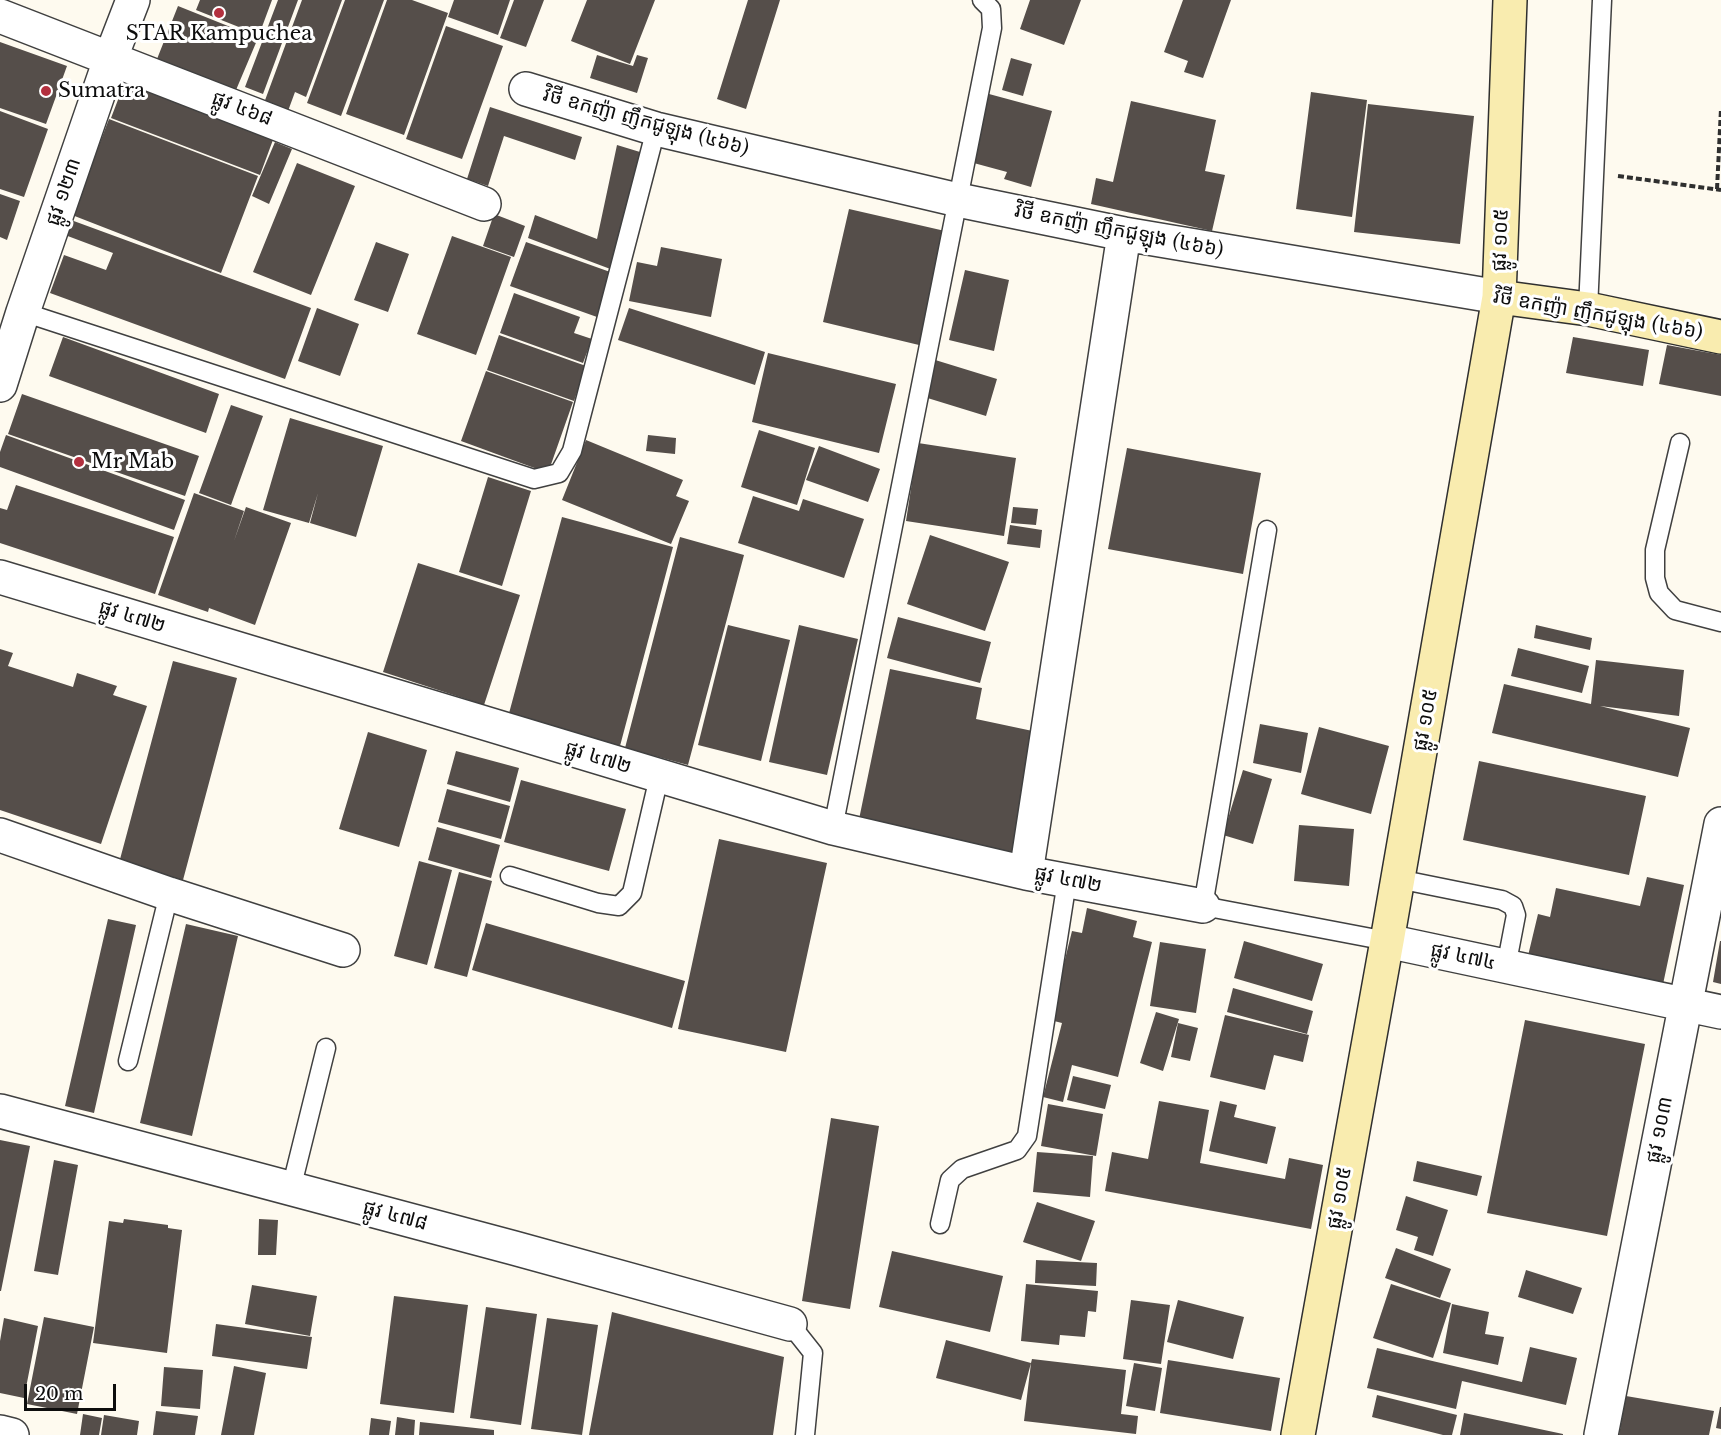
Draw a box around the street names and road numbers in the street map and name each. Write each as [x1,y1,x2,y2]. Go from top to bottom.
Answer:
street label: វិថី ឧកញ៉ា ញឹកជូឡុង (៤៦៦) [540,83,752,161]
street label: ផ្លូវ ៤៦៨ [208,86,276,132]
street label: ផ្លូវ ១២៣ [41,155,87,229]
street label: វិថី ឧកញ៉ា ញឹកជូឡុង (៤៦៦) [1013,199,1225,263]
street label: ផ្លូវ ១០៥ [1488,208,1514,272]
street label: វិថី ឧកញ៉ា ញឹកជូឡុង (៤៦៦) [1491,285,1705,345]
street label: ផ្លូវ ៤៧២ [96,596,168,638]
street label: ផ្លូវ ១០៥ [1409,687,1443,753]
street label: ផ្លូវ ៤៧២ [562,737,634,779]
street label: ផ្លូវ ៤៧២ [1032,862,1104,898]
street label: ផ្លូវ ៤៧៤ [1428,938,1498,976]
street label: ផ្លូវ ១០៣ [1642,1095,1678,1165]
street label: ផ្លូវ ១០៥ [1323,1165,1357,1231]
street label: ផ្លូវ ៤៧៨ [360,1196,430,1236]

